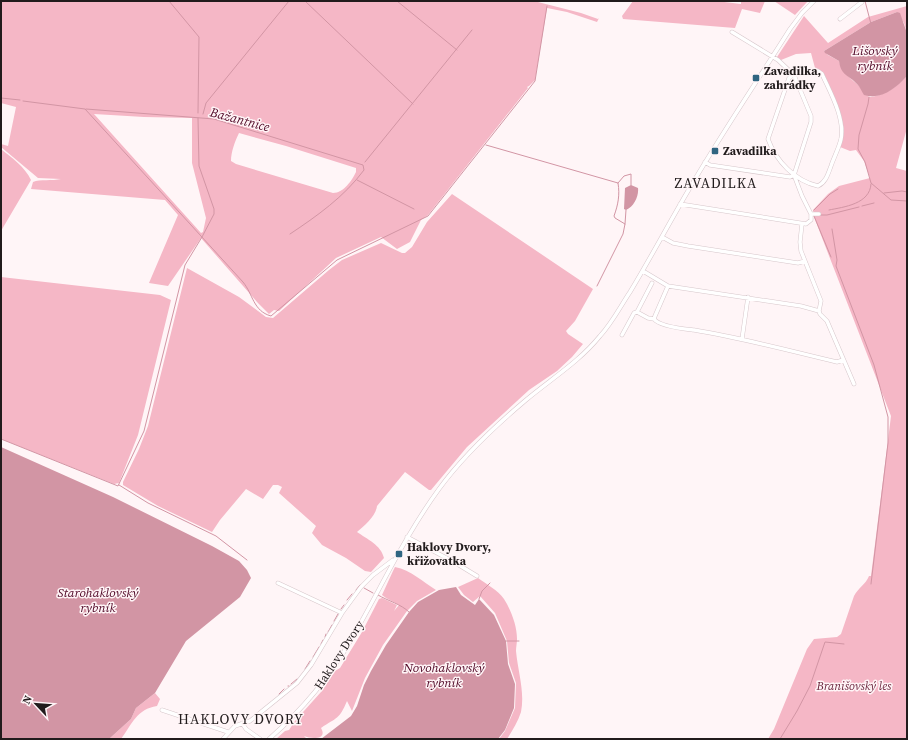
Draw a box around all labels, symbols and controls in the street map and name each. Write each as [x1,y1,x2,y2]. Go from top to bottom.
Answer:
water label: Lišovský rybník [851,42,898,74]
place label: Zavadilka, zahrádky [764,63,821,93]
marker: Zavadilka, zahrádky [751,73,761,83]
water label: Bažantnice [207,103,272,136]
place label: Zavadilka [723,143,777,159]
marker: Zavadilka [710,146,720,156]
district label: ZAVADILKA [675,173,757,193]
place label: Haklovy Dvory, křižovatka [407,539,491,569]
marker: Haklovy Dvory, křižovatka [394,549,404,559]
water label: Starohaklovský rybník [57,584,139,616]
street label: Haklovy Dvory [311,617,368,693]
water label: Novohaklovský rybník [403,659,485,691]
park label: Branišovský les [816,678,892,694]
north arrow [16,684,56,724]
text: N [19,693,36,707]
district label: HAKLOVY DVORY [178,709,304,729]

